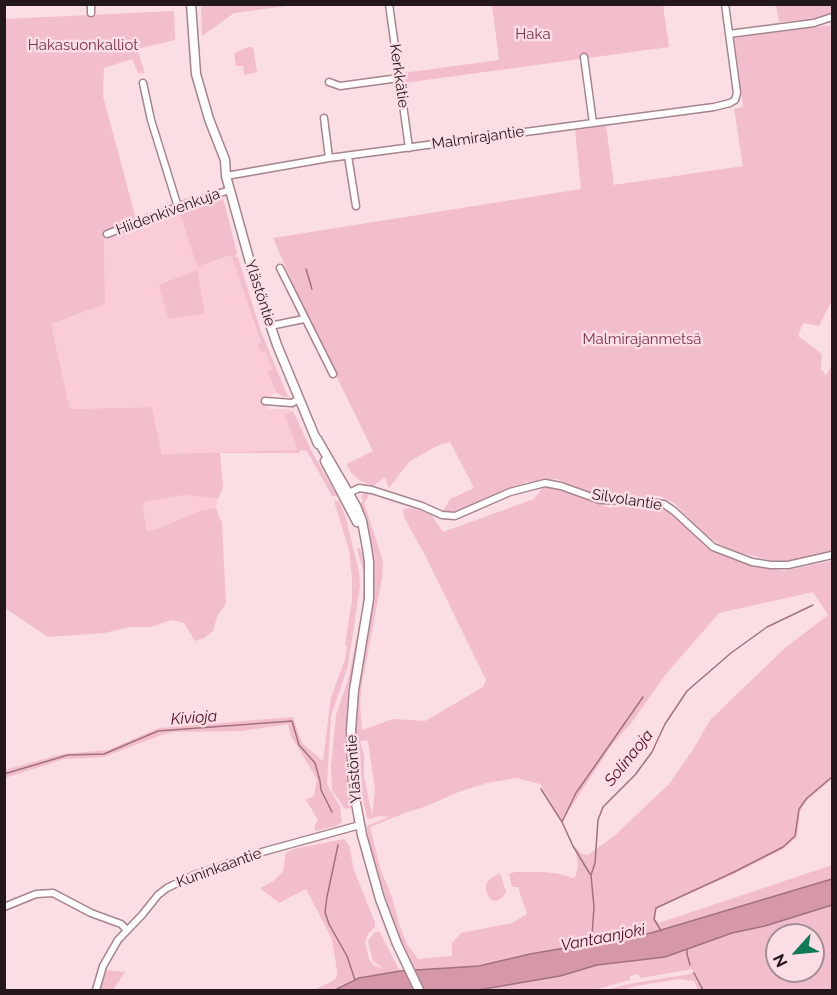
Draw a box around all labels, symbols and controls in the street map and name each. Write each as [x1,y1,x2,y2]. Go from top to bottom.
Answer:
park label: Haka [515,25,551,43]
park label: Hakasuonkalliot [28,36,138,54]
street label: Kerkkätie [386,43,412,109]
street label: Malmirajantie [431,123,525,153]
street label: Hiidenkivenkuja [114,185,222,239]
street label: Ylästöntie [241,257,279,329]
park label: Malmirajanmetsä [582,330,702,348]
street label: Silvolantie [591,486,663,514]
water label: Kivioja [170,707,218,729]
water label: Solinaoja [600,726,658,790]
street label: Ylästöntie [343,734,365,804]
street label: Kuninkaantie [174,844,264,892]
water label: Vantaanjoki [559,920,647,956]
north arrow [765,923,825,983]
text: N [769,951,792,970]

